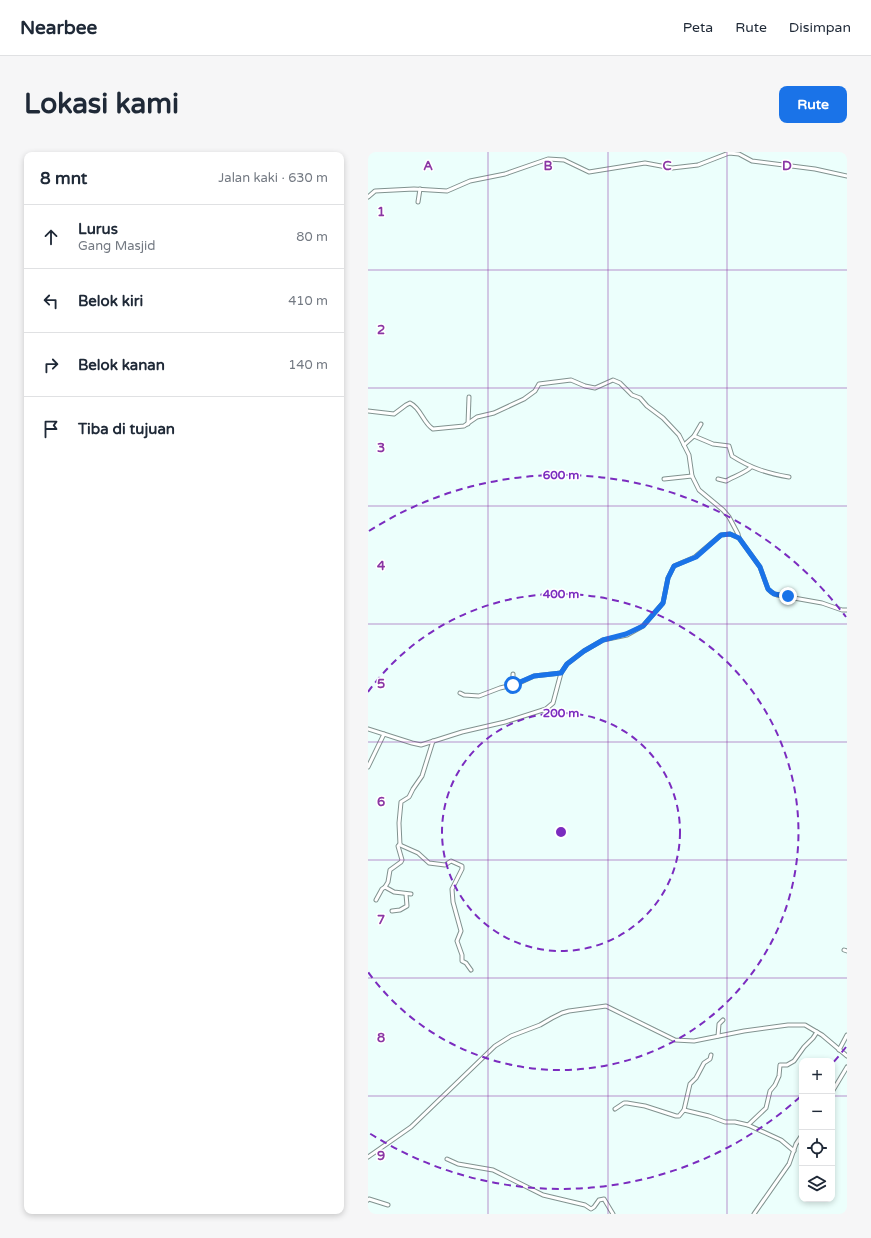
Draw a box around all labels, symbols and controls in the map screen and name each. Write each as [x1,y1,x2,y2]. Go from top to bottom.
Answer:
text: Nearbee [20,17,97,39]
text: Peta [683,19,713,36]
text: Rute [735,19,767,36]
text: Disimpan [789,19,851,36]
button: Rute [779,86,847,123]
text: Lokasi kami [24,87,179,121]
text: A [423,158,433,174]
text: B [543,158,553,174]
text: C [662,158,672,174]
text: D [782,158,792,174]
text: 8 mnt [40,168,87,189]
text: Jalan kaki · 630 m [218,170,328,186]
text: 1 [377,204,385,220]
text: Lurus [78,220,118,238]
icon: ahead [40,226,62,248]
text: 80 m [296,229,328,245]
text: Gang Masjid [78,238,156,254]
icon: left [40,290,62,312]
text: Belok kiri [78,292,143,310]
text: 410 m [288,293,328,309]
text: 2 [377,322,385,338]
icon: right [40,354,62,376]
text: Belok kanan [78,356,165,374]
text: 140 m [288,357,328,373]
icon: arrive [40,418,62,440]
text: Tiba di tujuan [78,420,175,438]
text: 3 [377,440,385,456]
text: 600 m [543,468,579,482]
text: 4 [377,558,386,574]
text: 400 m [543,587,579,601]
route end [779,587,797,605]
text: 5 [377,676,385,692]
route start [504,676,522,694]
text: 200 m [543,706,579,720]
text: 6 [377,794,385,810]
centre of rings [554,825,568,839]
text: 7 [377,912,385,928]
text: 8 [377,1030,385,1046]
map controls [799,1058,835,1202]
button: + [799,1058,835,1094]
button: − [799,1094,835,1130]
button: locate [799,1130,835,1166]
text: 9 [377,1148,385,1164]
button: layers [799,1166,835,1202]

